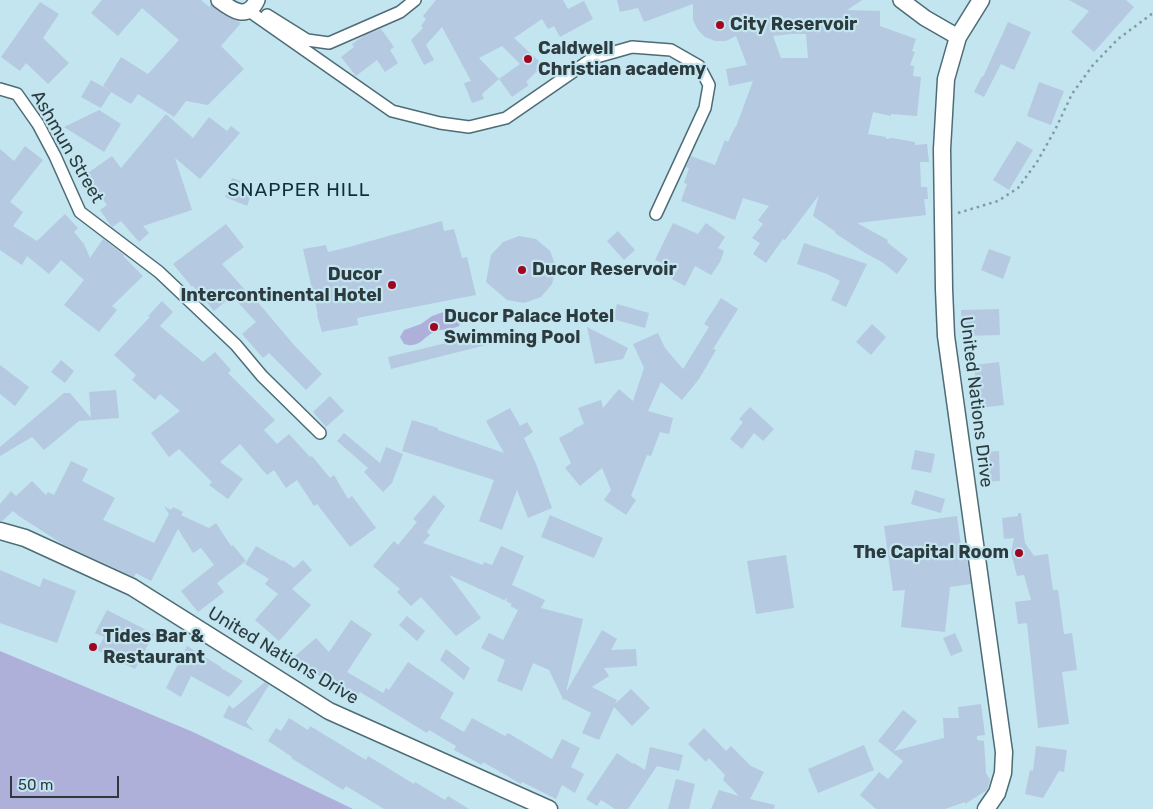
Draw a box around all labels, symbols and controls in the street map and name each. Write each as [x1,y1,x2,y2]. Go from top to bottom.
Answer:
place label: City Reservoir [730,14,857,36]
marker: City Reservoir [714,19,726,31]
place label: Caldwell Christian academy [538,38,706,80]
marker: Caldwell Christian academy [522,53,534,65]
street label: Ashmun Street [26,87,108,207]
district label: SNAPPER HILL [226,180,372,202]
place label: Ducor Reservoir [532,259,677,281]
place label: Ducor Intercontinental Hotel [180,264,382,306]
marker: Ducor Reservoir [516,264,528,276]
marker: Ducor Intercontinental Hotel [386,279,398,291]
place label: Ducor Palace Hotel Swimming Pool [444,306,614,348]
street label: United Nations Drive [955,315,997,489]
marker: Ducor Palace Hotel Swimming Pool [428,321,440,333]
place label: The Capital Room [853,542,1009,564]
marker: The Capital Room [1013,547,1025,559]
street label: United Nations Drive [204,602,362,710]
place label: Tides Bar & Restaurant [103,626,205,669]
marker: Tides Bar & Restaurant [87,641,99,653]
scale bar [12,766,121,798]
text: 50 m [18,776,53,794]

